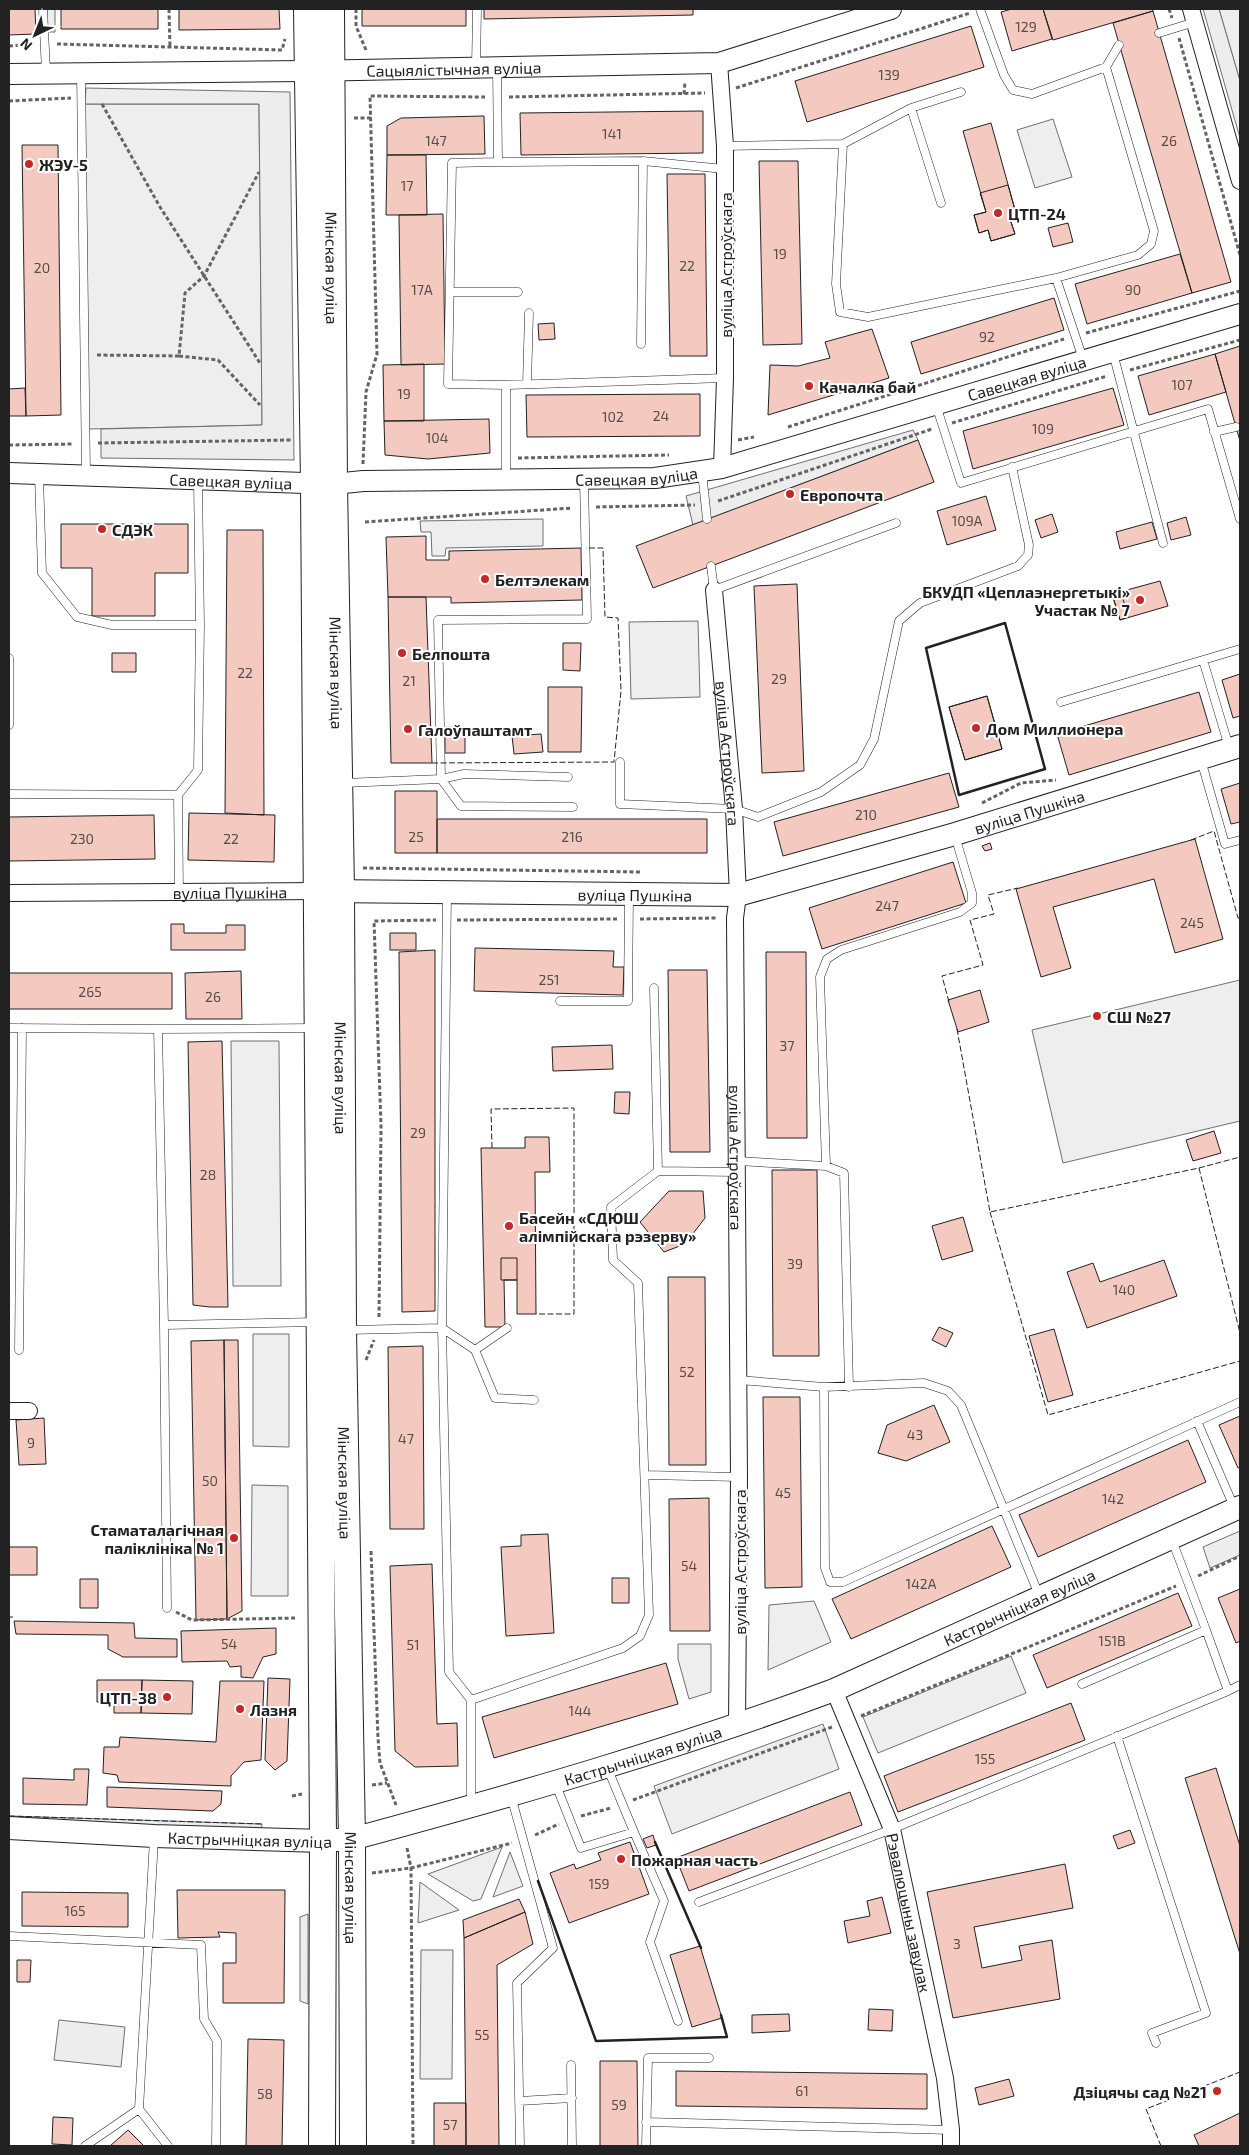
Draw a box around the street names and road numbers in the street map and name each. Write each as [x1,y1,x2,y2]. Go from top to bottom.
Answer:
street label: Сацыялістычная вуліца [366,57,542,79]
street label: вуліца Астроўскага [716,192,736,338]
street label: Мінская вуліца [322,211,342,325]
street label: Савецкая вуліца [965,351,1088,404]
street label: Савецкая вуліца [575,462,699,488]
street label: Савецкая вуліца [169,469,293,492]
street label: Мінская вуліца [327,616,348,730]
street label: вуліца Астроўскага [713,680,744,826]
street label: вуліца Пушкіна [972,785,1087,837]
street label: вуліца Пушкіна [173,882,287,902]
street label: вуліца Пушкіна [578,884,692,905]
street label: Мінская вуліца [331,1021,352,1135]
street label: вуліца Астроўскага [726,1085,747,1231]
street label: Мінская вуліца [335,1426,356,1540]
street label: вуліца Астроўскага [730,1489,750,1635]
street label: Кастрычніцкая вуліца [940,1564,1098,1649]
street label: Кастрычніцкая вуліца [562,1721,724,1788]
street label: Кастрычніцкая вуліца [167,1827,332,1851]
street label: Мінская вуліца [342,1831,362,1944]
street label: Рэвалюцыны завулак [884,1831,936,1994]

